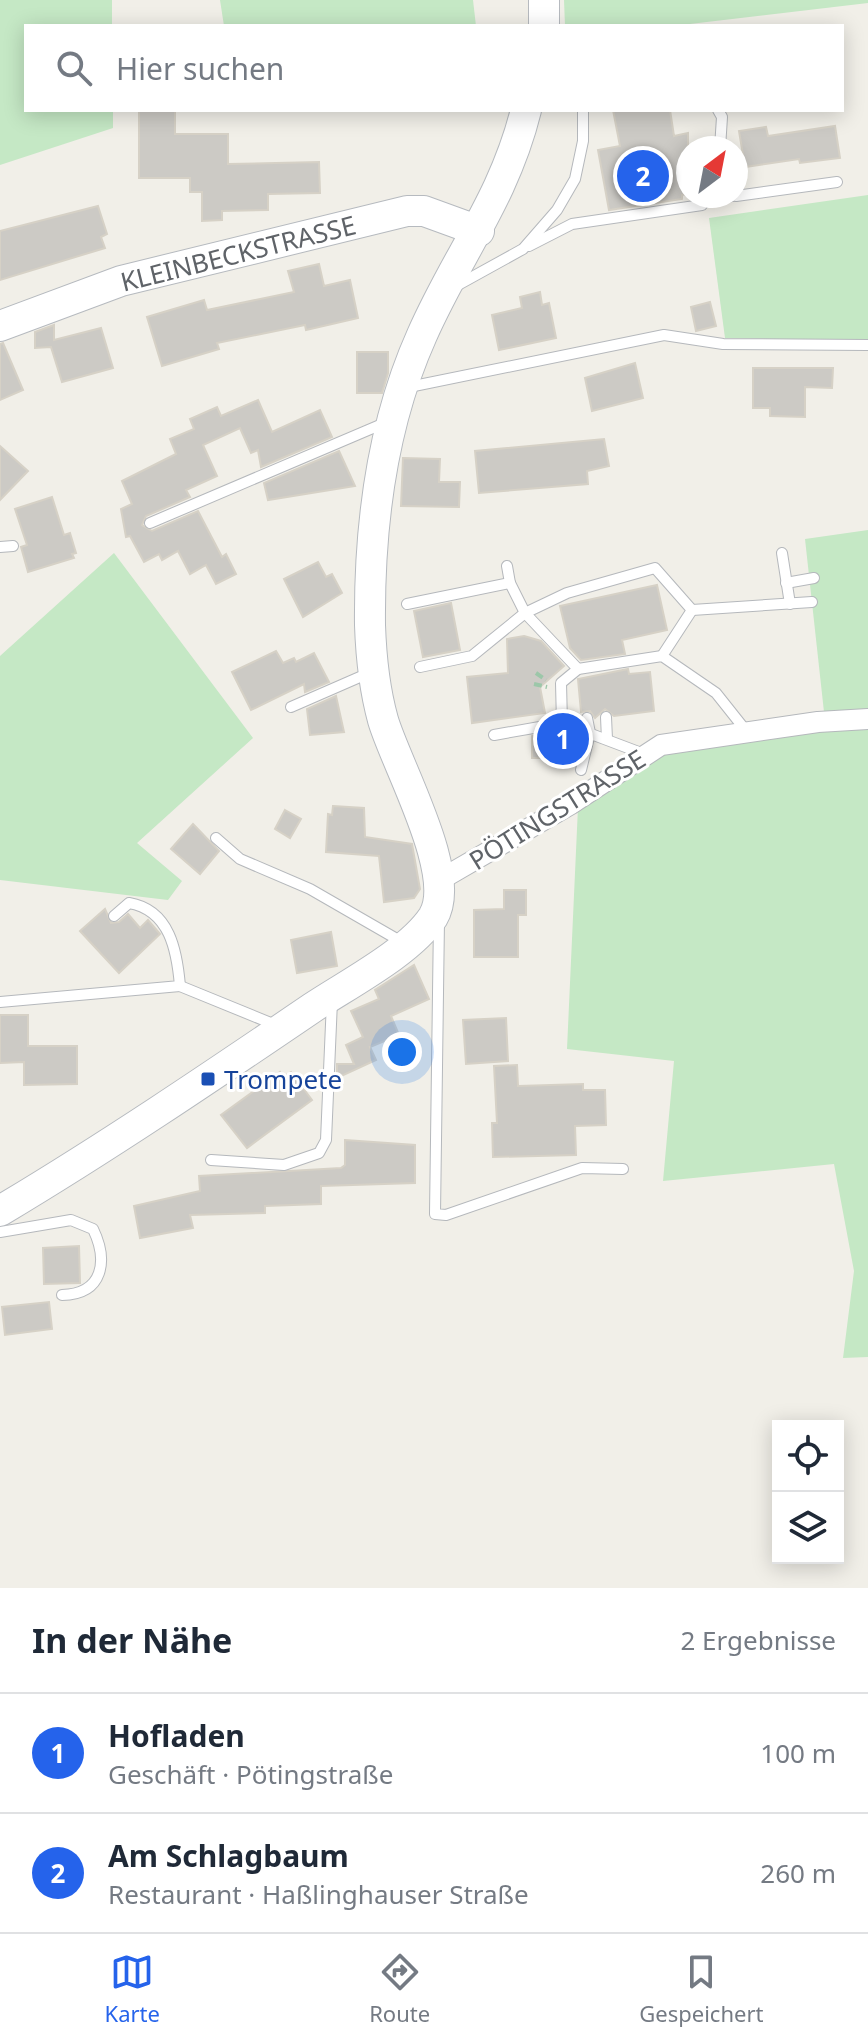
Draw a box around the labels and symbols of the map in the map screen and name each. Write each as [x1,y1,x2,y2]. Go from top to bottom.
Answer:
north arrow [676,136,748,208]
pin: 2 [617,146,669,206]
street label: KLEINBECKSTRASSE [117,206,359,300]
pin: 1 [537,709,589,769]
street label: PÖTINGSTRASSE [462,740,652,878]
your location [382,1032,422,1072]
place label: Trompete [224,1061,342,1097]
marker: Trompete [199,1070,217,1088]

